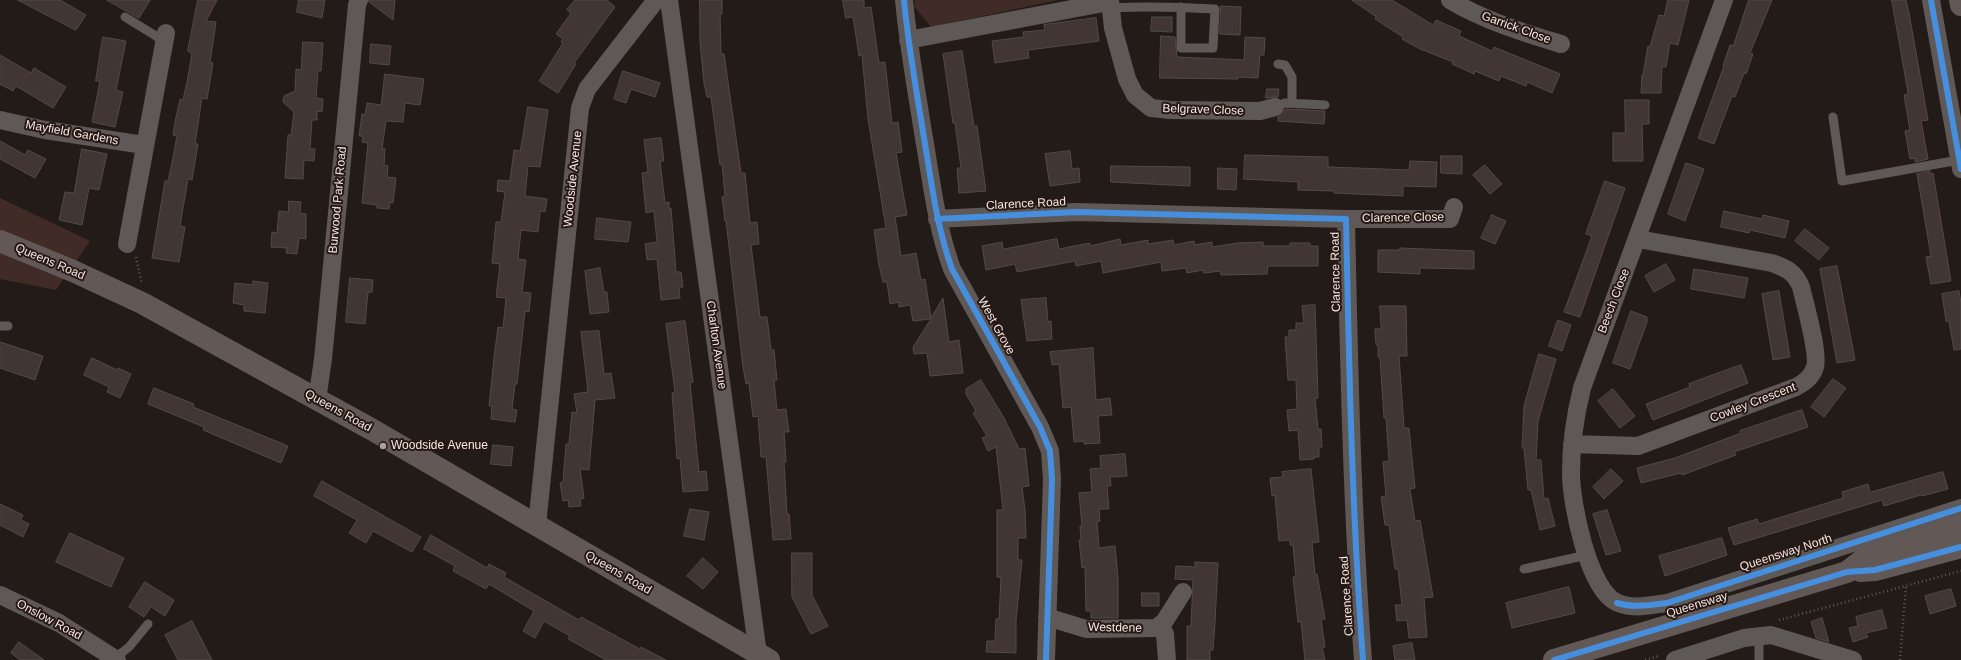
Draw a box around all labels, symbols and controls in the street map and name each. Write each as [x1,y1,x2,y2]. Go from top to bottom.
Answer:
street label: Garrick Close [1479,9,1553,47]
street label: Belgrave Close [1162,101,1244,119]
street label: Mayfield Gardens [24,118,120,148]
street label: Woodside Avenue [561,130,585,228]
street label: Burwood Park Road [326,146,350,254]
street label: Clarence Road [986,195,1066,213]
street label: Clarence Close [1362,210,1444,226]
street label: Clarence Road [1328,232,1344,312]
street label: Queens Road [13,241,87,283]
street label: Beech Close [1595,267,1633,335]
street label: West Grove [974,295,1018,357]
street label: Charlton Avenue [703,300,729,390]
street label: Cowley Crescent [1708,380,1798,426]
street label: Queens Road [302,387,374,435]
place label: Woodside Avenue [391,439,488,453]
marker: Woodside Avenue [378,441,388,451]
street label: Queensway North [1738,531,1834,575]
street label: Queens Road [582,548,654,598]
street label: Clarence Road [1337,556,1357,636]
street label: Queensway [1665,589,1729,621]
street label: Onslow Road [14,597,84,643]
street label: Westdene [1088,620,1142,636]

